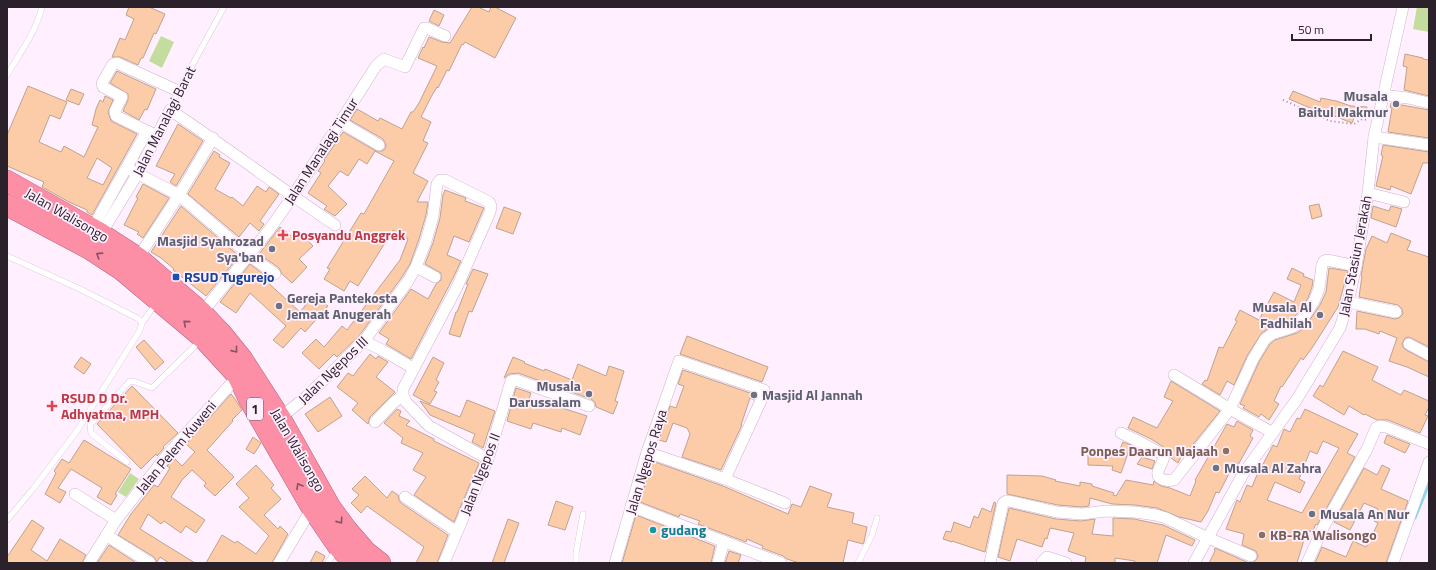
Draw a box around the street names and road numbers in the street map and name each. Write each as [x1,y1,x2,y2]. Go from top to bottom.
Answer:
street label: Jalan Manalagi Barat [127,62,200,180]
street label: Jalan Manalagi Timur [278,93,363,208]
street label: Jalan Walisongo [22,182,113,247]
street label: Jalan Stasiun Jerakah [1332,194,1377,318]
street label: Jalan Ngepos III [293,331,372,409]
street label: Jalan Pelem Kuweni [130,396,221,498]
road number: 1 [247,398,263,420]
street label: Jalan Walisongo [266,404,331,495]
street label: Jalan Ngepos Raya [620,407,672,517]
street label: Jalan Ngepos II [454,430,505,518]

